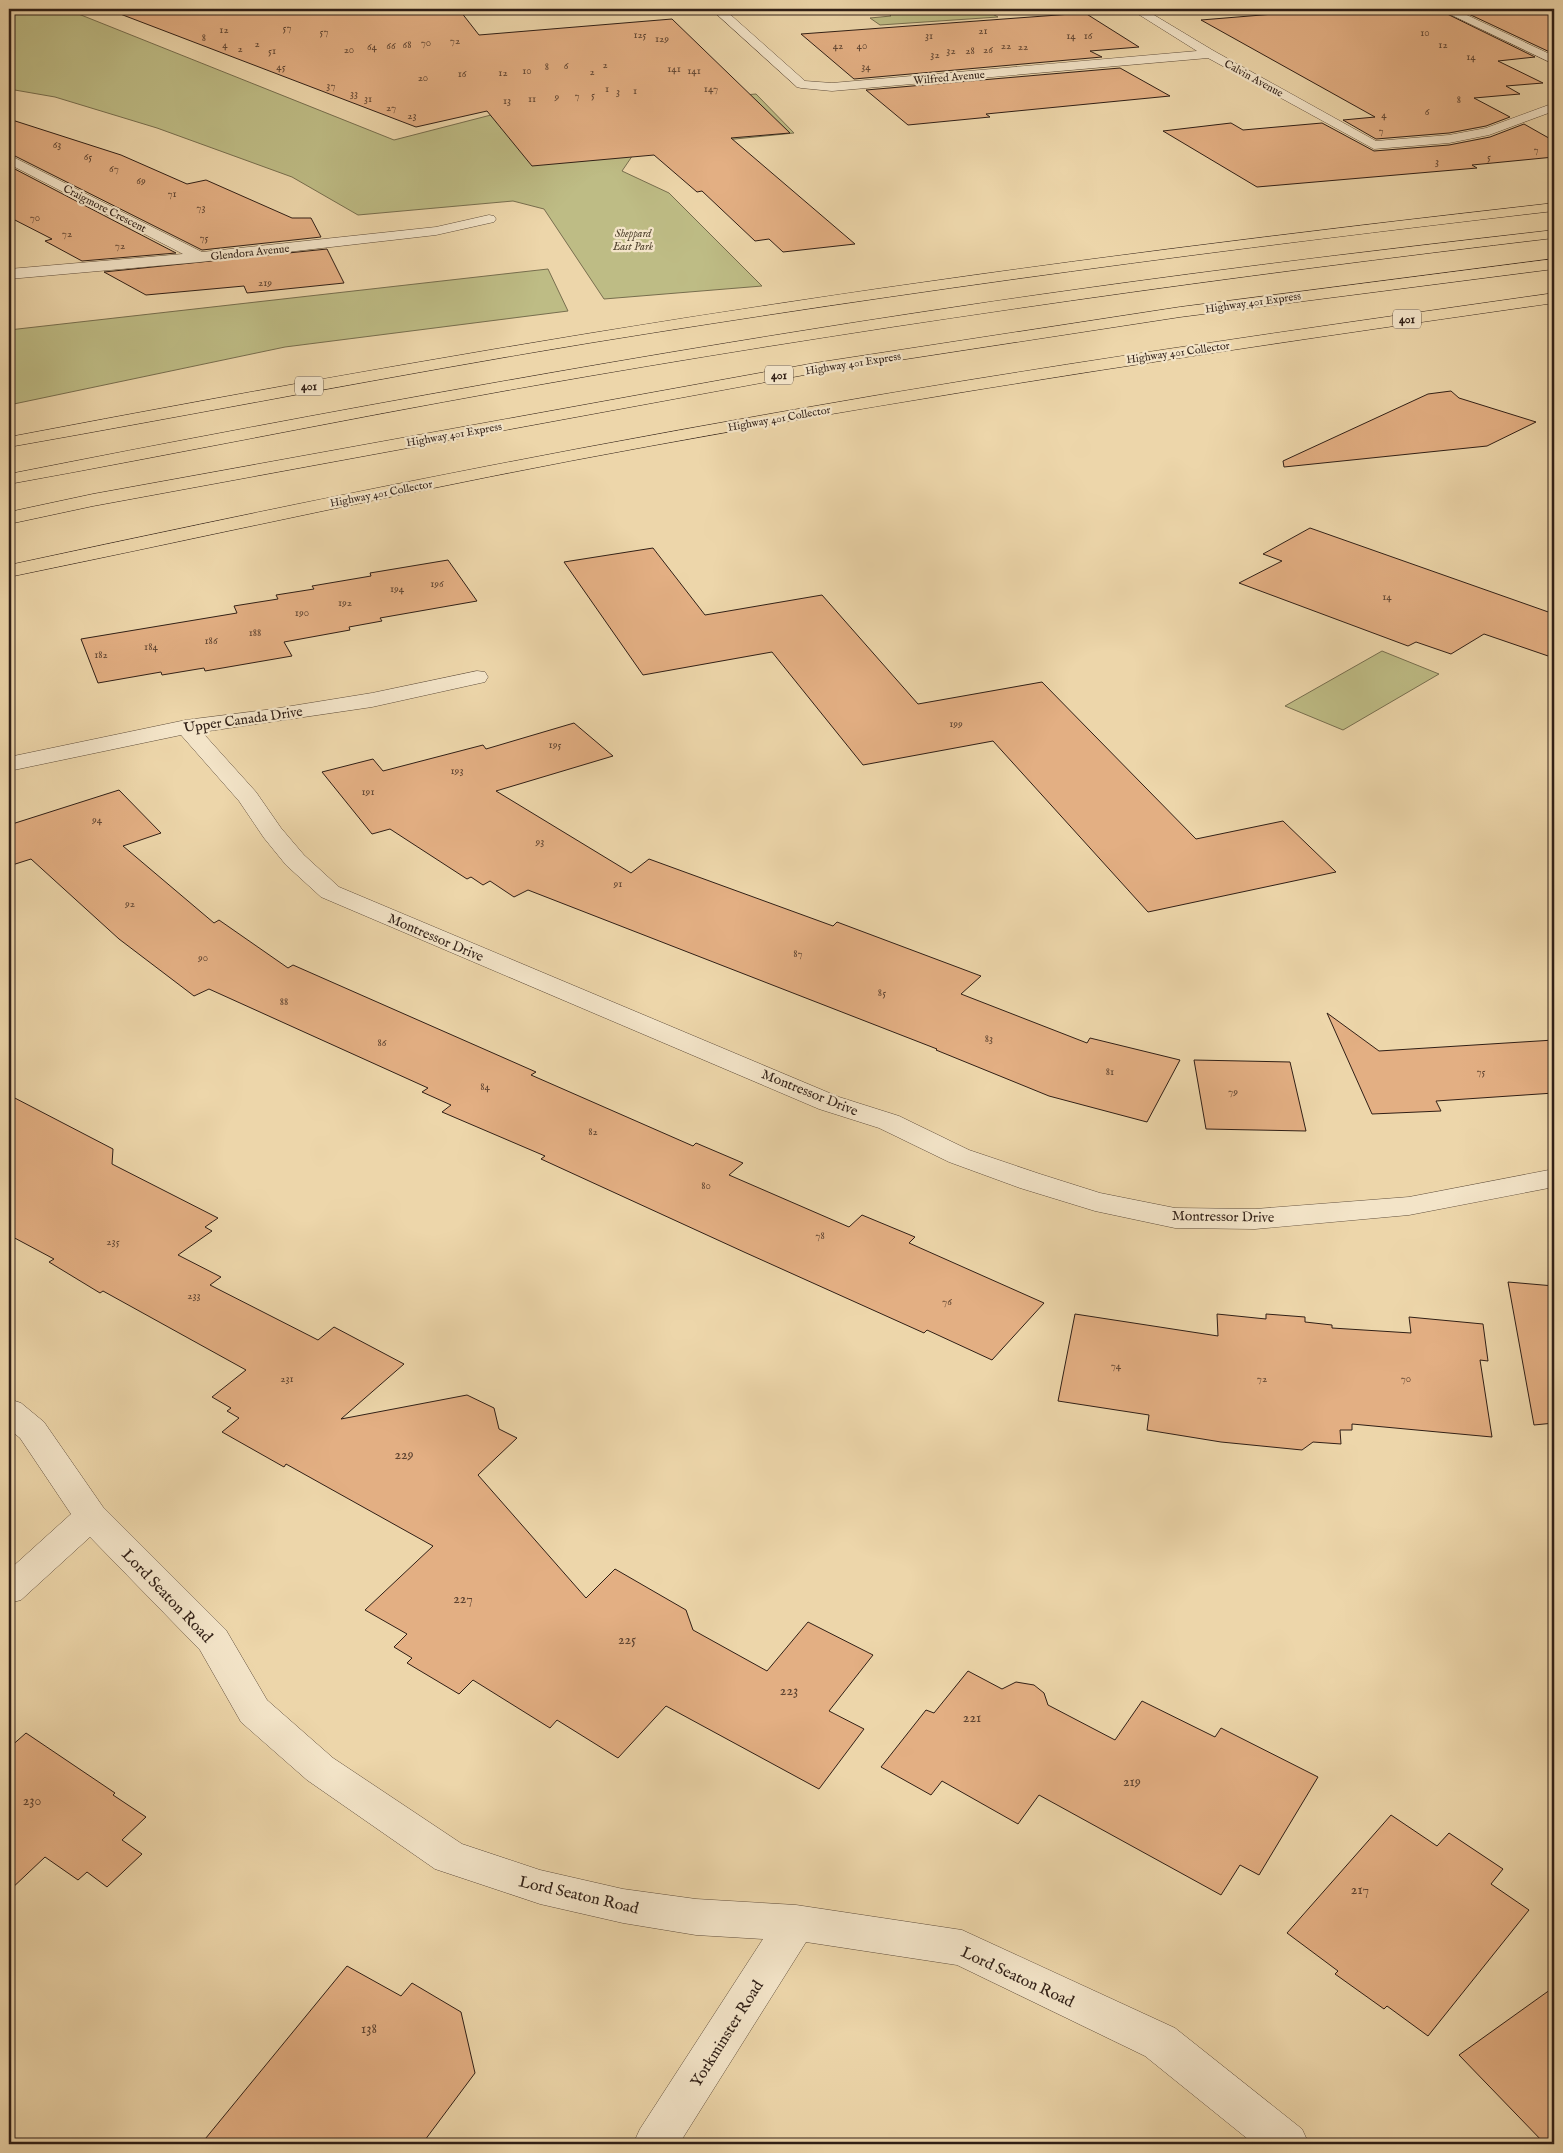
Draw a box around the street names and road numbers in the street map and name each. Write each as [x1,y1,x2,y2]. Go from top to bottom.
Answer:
street label: Calvin Avenue [1222,57,1285,101]
street label: Wilfred Avenue [913,68,985,88]
street label: Craigmore Crescent [61,182,149,236]
street label: Glendora Avenue [210,242,290,264]
street label: Highway 401 Express [1204,289,1302,317]
road number: 401 [1393,310,1421,328]
street label: Highway 401 Collector [1126,339,1231,367]
street label: Highway 401 Express [804,349,902,378]
road number: 401 [765,366,793,384]
road number: 401 [295,376,323,396]
street label: Highway 401 Collector [727,403,832,435]
street label: Highway 401 Express [405,420,503,450]
street label: Highway 401 Collector [329,477,434,511]
street label: Upper Canada Drive [182,703,304,737]
street label: Montressor Drive [385,910,487,966]
street label: Montressor Drive [759,1065,861,1121]
street label: Montressor Drive [1172,1207,1275,1227]
street label: Lord Seaton Road [117,1545,217,1648]
street label: Lord Seaton Road [517,1872,641,1920]
street label: Lord Seaton Road [957,1943,1077,2013]
street label: Yorkminster Road [687,1977,769,2091]

